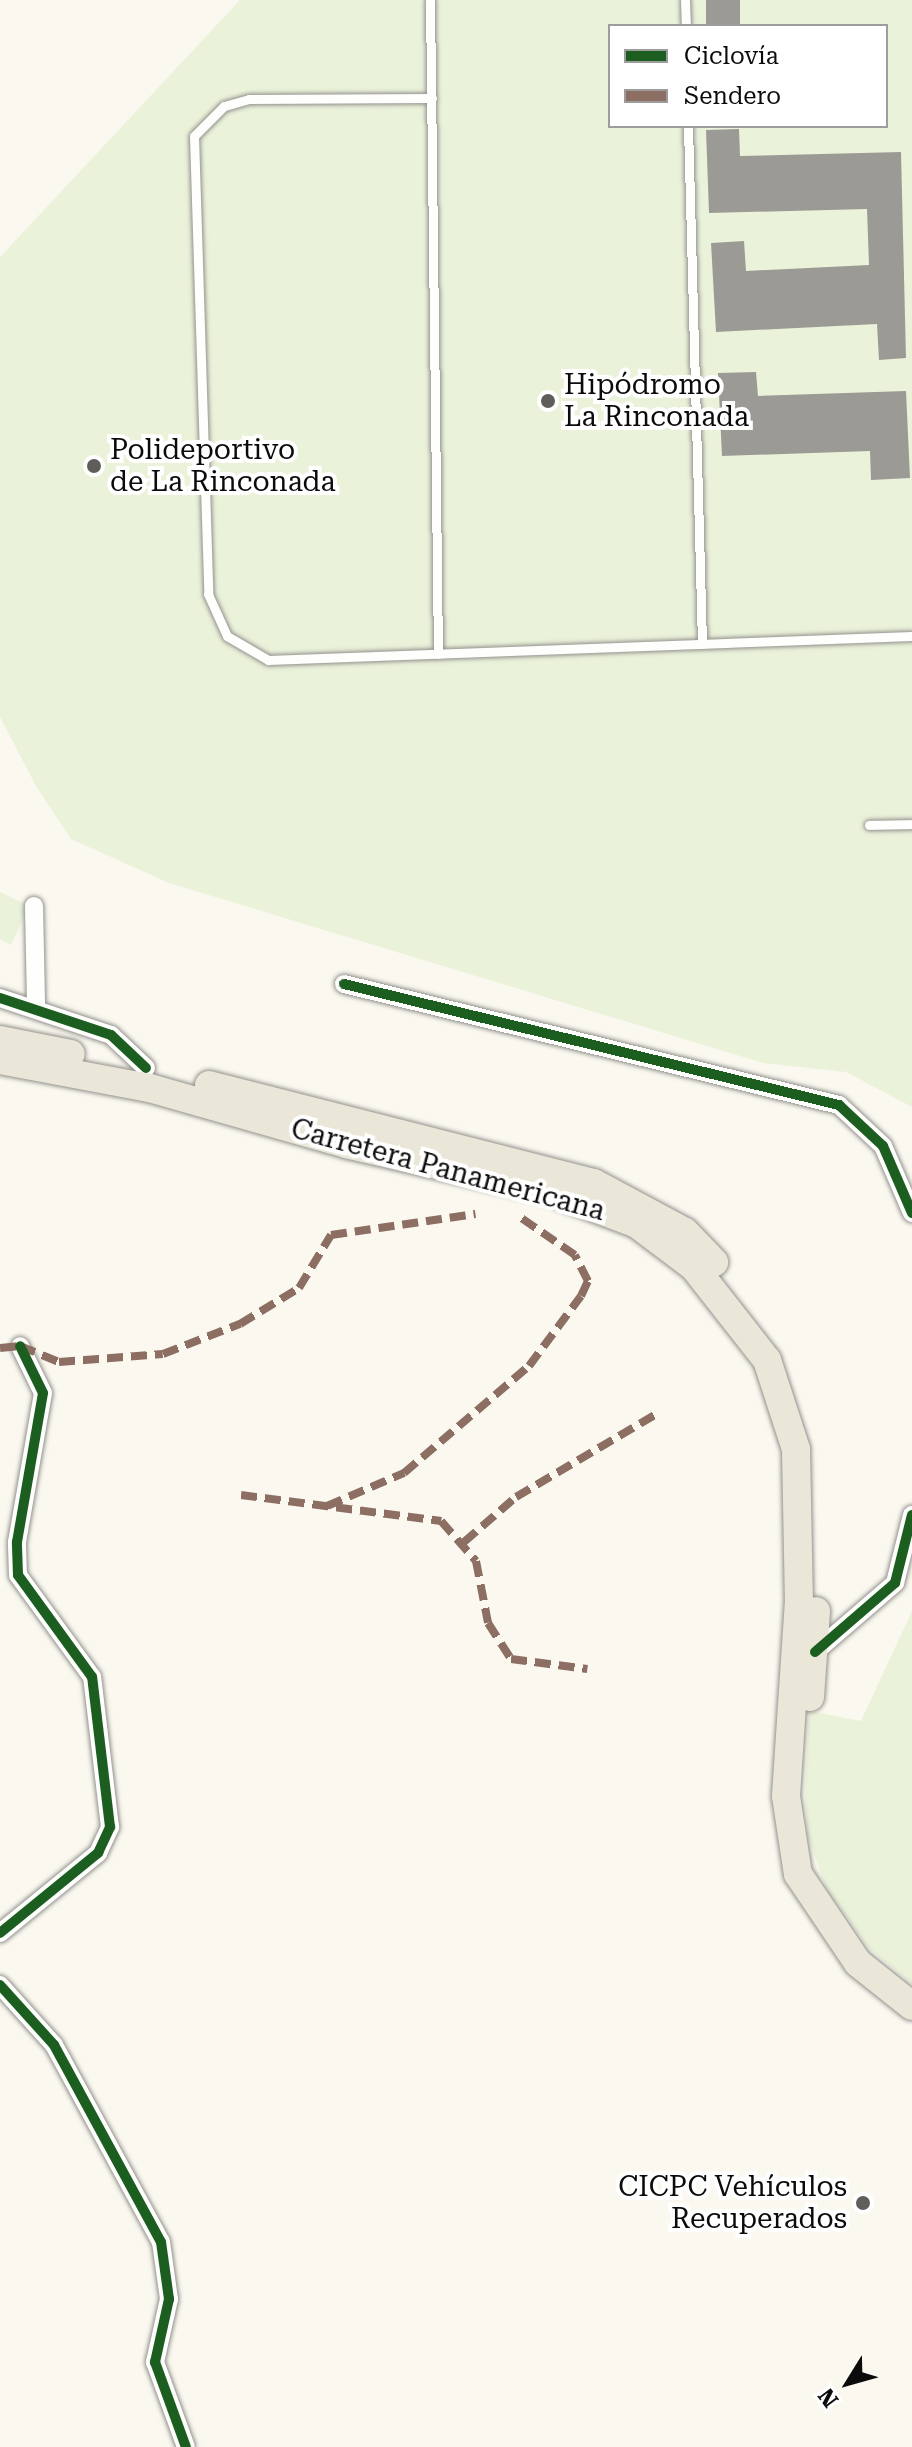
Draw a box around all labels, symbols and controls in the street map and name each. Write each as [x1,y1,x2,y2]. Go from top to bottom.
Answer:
legend [608,24,888,128]
text: Ciclovía [684,42,779,70]
text: Sendero [684,82,781,110]
place label: Hipódromo La Rinconada [564,368,749,434]
marker: Hipódromo La Rinconada [539,392,557,410]
place label: Polideportivo de La Rinconada [110,433,336,499]
marker: Polideportivo de La Rinconada [85,457,103,475]
street label: Carretera Panamericana [287,1112,609,1228]
place label: CICPC Vehículos Recuperados [618,2170,847,2236]
marker: CICPC Vehículos Recuperados [854,2194,872,2212]
north arrow [808,2343,888,2423]
text: N [813,2383,844,2412]

